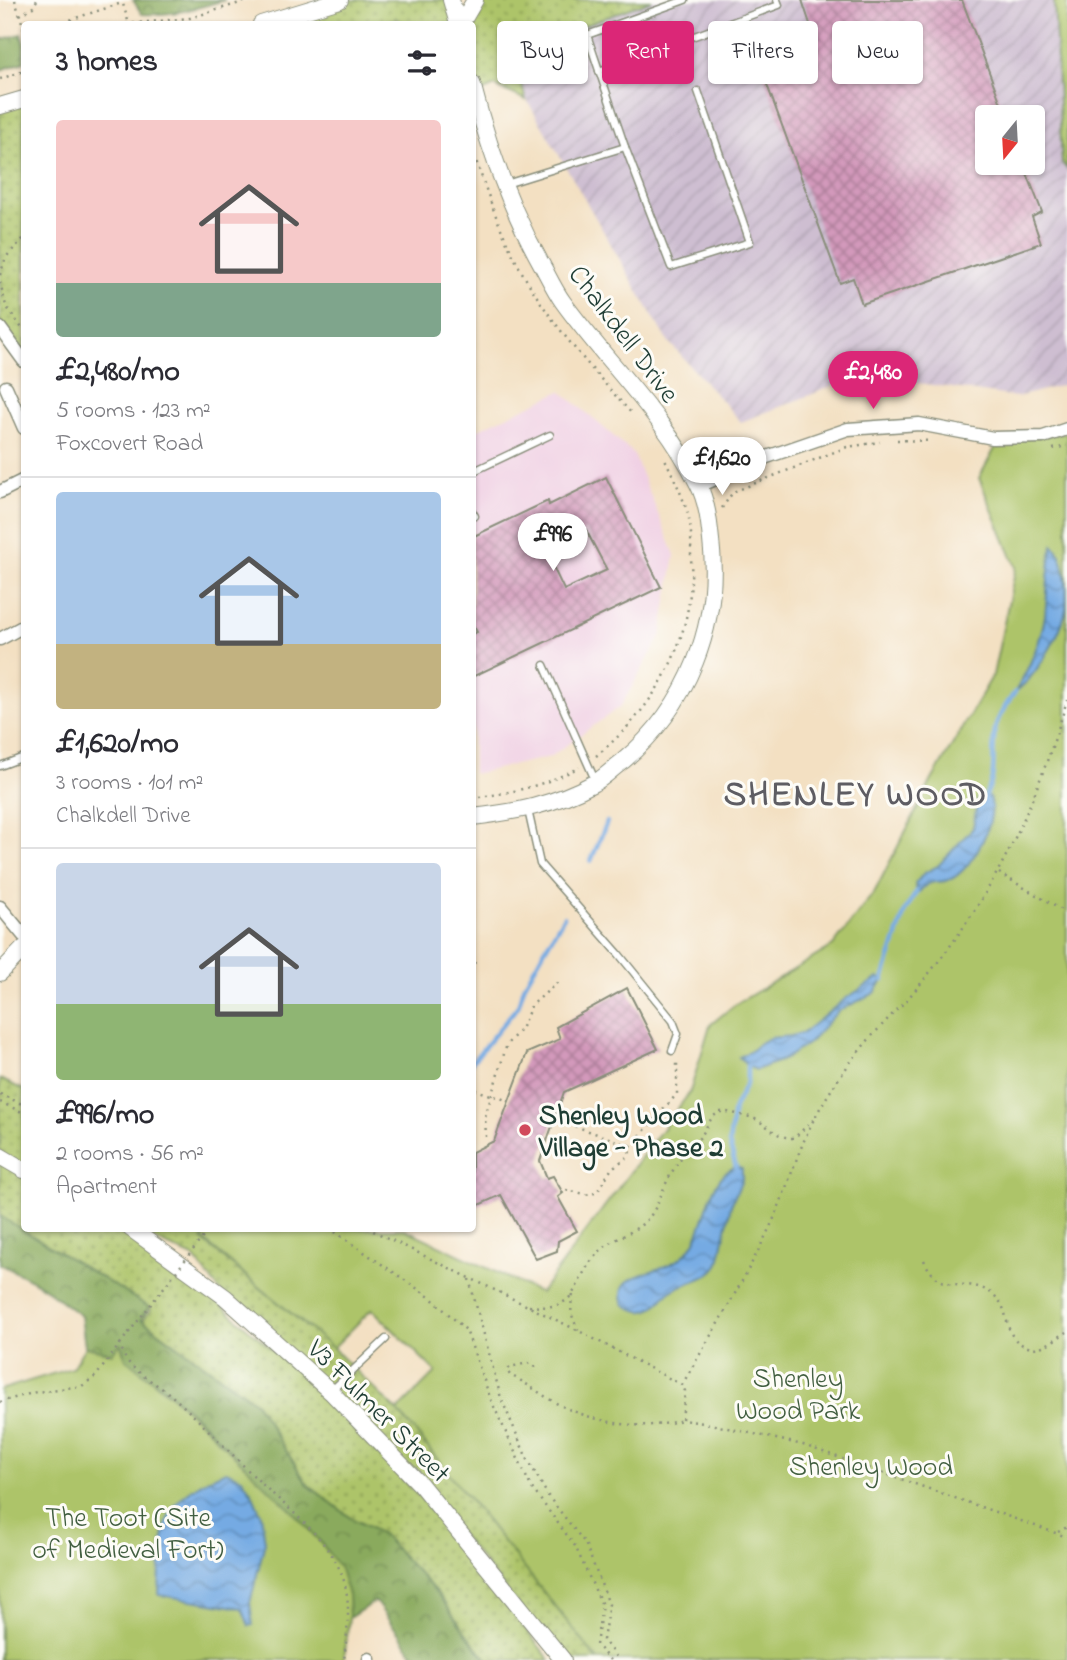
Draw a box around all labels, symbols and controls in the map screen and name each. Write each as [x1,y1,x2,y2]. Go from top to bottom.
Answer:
chip: Buy [497,21,588,84]
chip: Rent [602,21,694,84]
chip: Filters [708,21,818,84]
chip: New [832,21,923,84]
text: 3 homes [56,41,158,85]
icon: filters [403,44,441,82]
north arrow [975,105,1045,175]
map controls [975,105,1045,175]
icon: home [186,166,312,292]
street label: Chalkdell Drive [557,257,688,413]
text: £2,480/mo [56,351,180,395]
pin: £2,480 [816,352,930,411]
text: £2,480 [844,357,902,390]
text: 5 rooms · 123 m² [56,395,211,428]
text: Foxcovert Road [56,428,203,461]
pin: £1,620 [665,438,779,497]
text: £1,620 [693,443,751,476]
pin: £996 [512,514,594,573]
text: £996 [534,519,572,552]
icon: home [186,538,312,664]
text: £1,620/mo [56,723,179,767]
text: 3 rooms · 101 m² [56,767,203,800]
district label: SHENLEY WOOD [724,771,988,822]
text: Chalkdell Drive [56,800,191,833]
icon: home [186,909,312,1035]
text: £996/mo [56,1094,154,1138]
place label: Shenley Wood Village - Phase 2 [538,1097,724,1171]
marker: Shenley Wood Village - Phase 2 [517,1122,533,1138]
text: 2 rooms · 56 m² [56,1138,204,1171]
text: Apartment [56,1171,157,1204]
street label: V3 Fulmer Street [295,1330,459,1494]
park label: Shenley Wood Park [736,1360,861,1433]
park label: Shenley Wood [789,1448,953,1489]
park label: The Toot (Site of Medieval Fort) [32,1499,224,1572]

